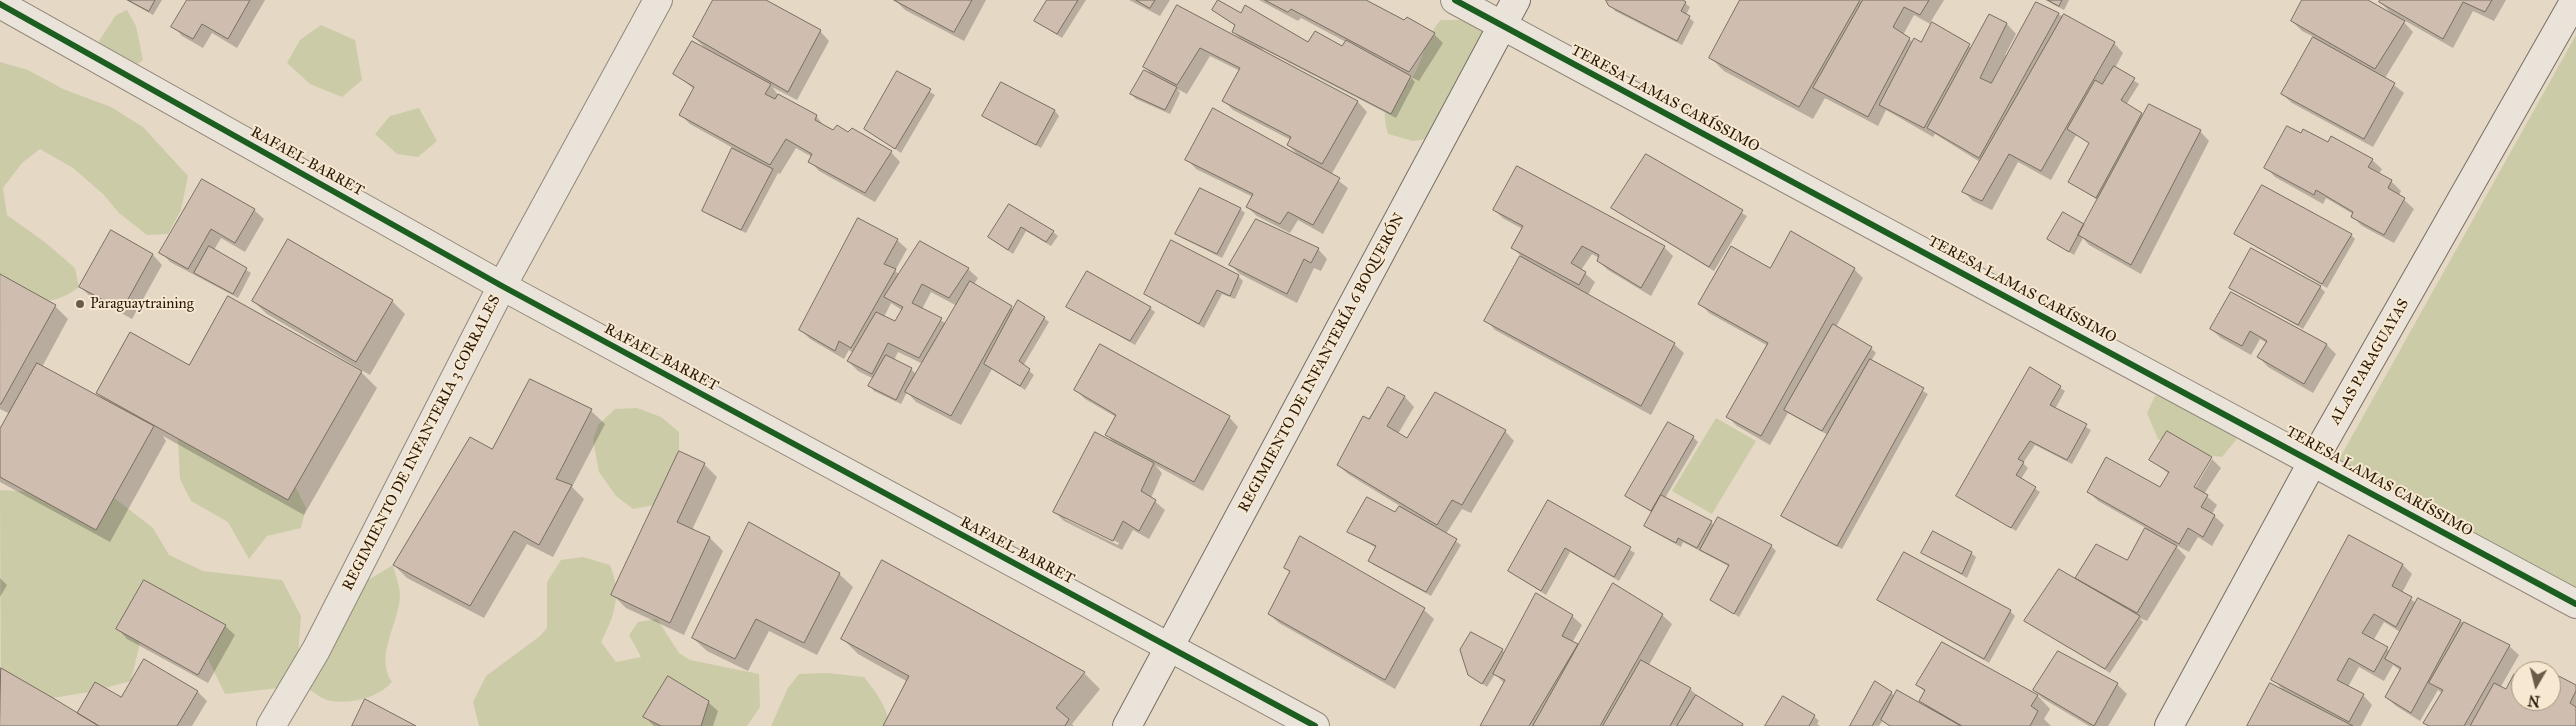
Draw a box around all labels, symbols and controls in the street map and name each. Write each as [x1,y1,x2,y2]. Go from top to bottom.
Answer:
street label: TERESA LAMAS CARÍSSIMO [1568,42,1762,156]
street label: RAFAEL BARRET [247,123,367,201]
street label: REGIMIENTO DE INFANTERÍA 6 BOQUERÓN [1235,210,1409,516]
street label: TERESA LAMAS CARÍSSIMO [1925,233,2119,347]
street label: REGIMIENTO DE INFANTERIA 3 CORRALES [339,292,505,594]
place label: Paraguaytraining [90,295,194,313]
street label: ALAS PARAGUAYAS [2327,296,2413,428]
marker: Paraguaytraining [74,298,86,310]
street label: RAFAEL BARRET [601,320,721,396]
street label: TERESA LAMAS CARÍSSIMO [2282,423,2476,541]
street label: RAFAEL BARRET [957,513,1077,589]
north arrow [2511,661,2561,711]
text: N [2527,691,2541,710]

